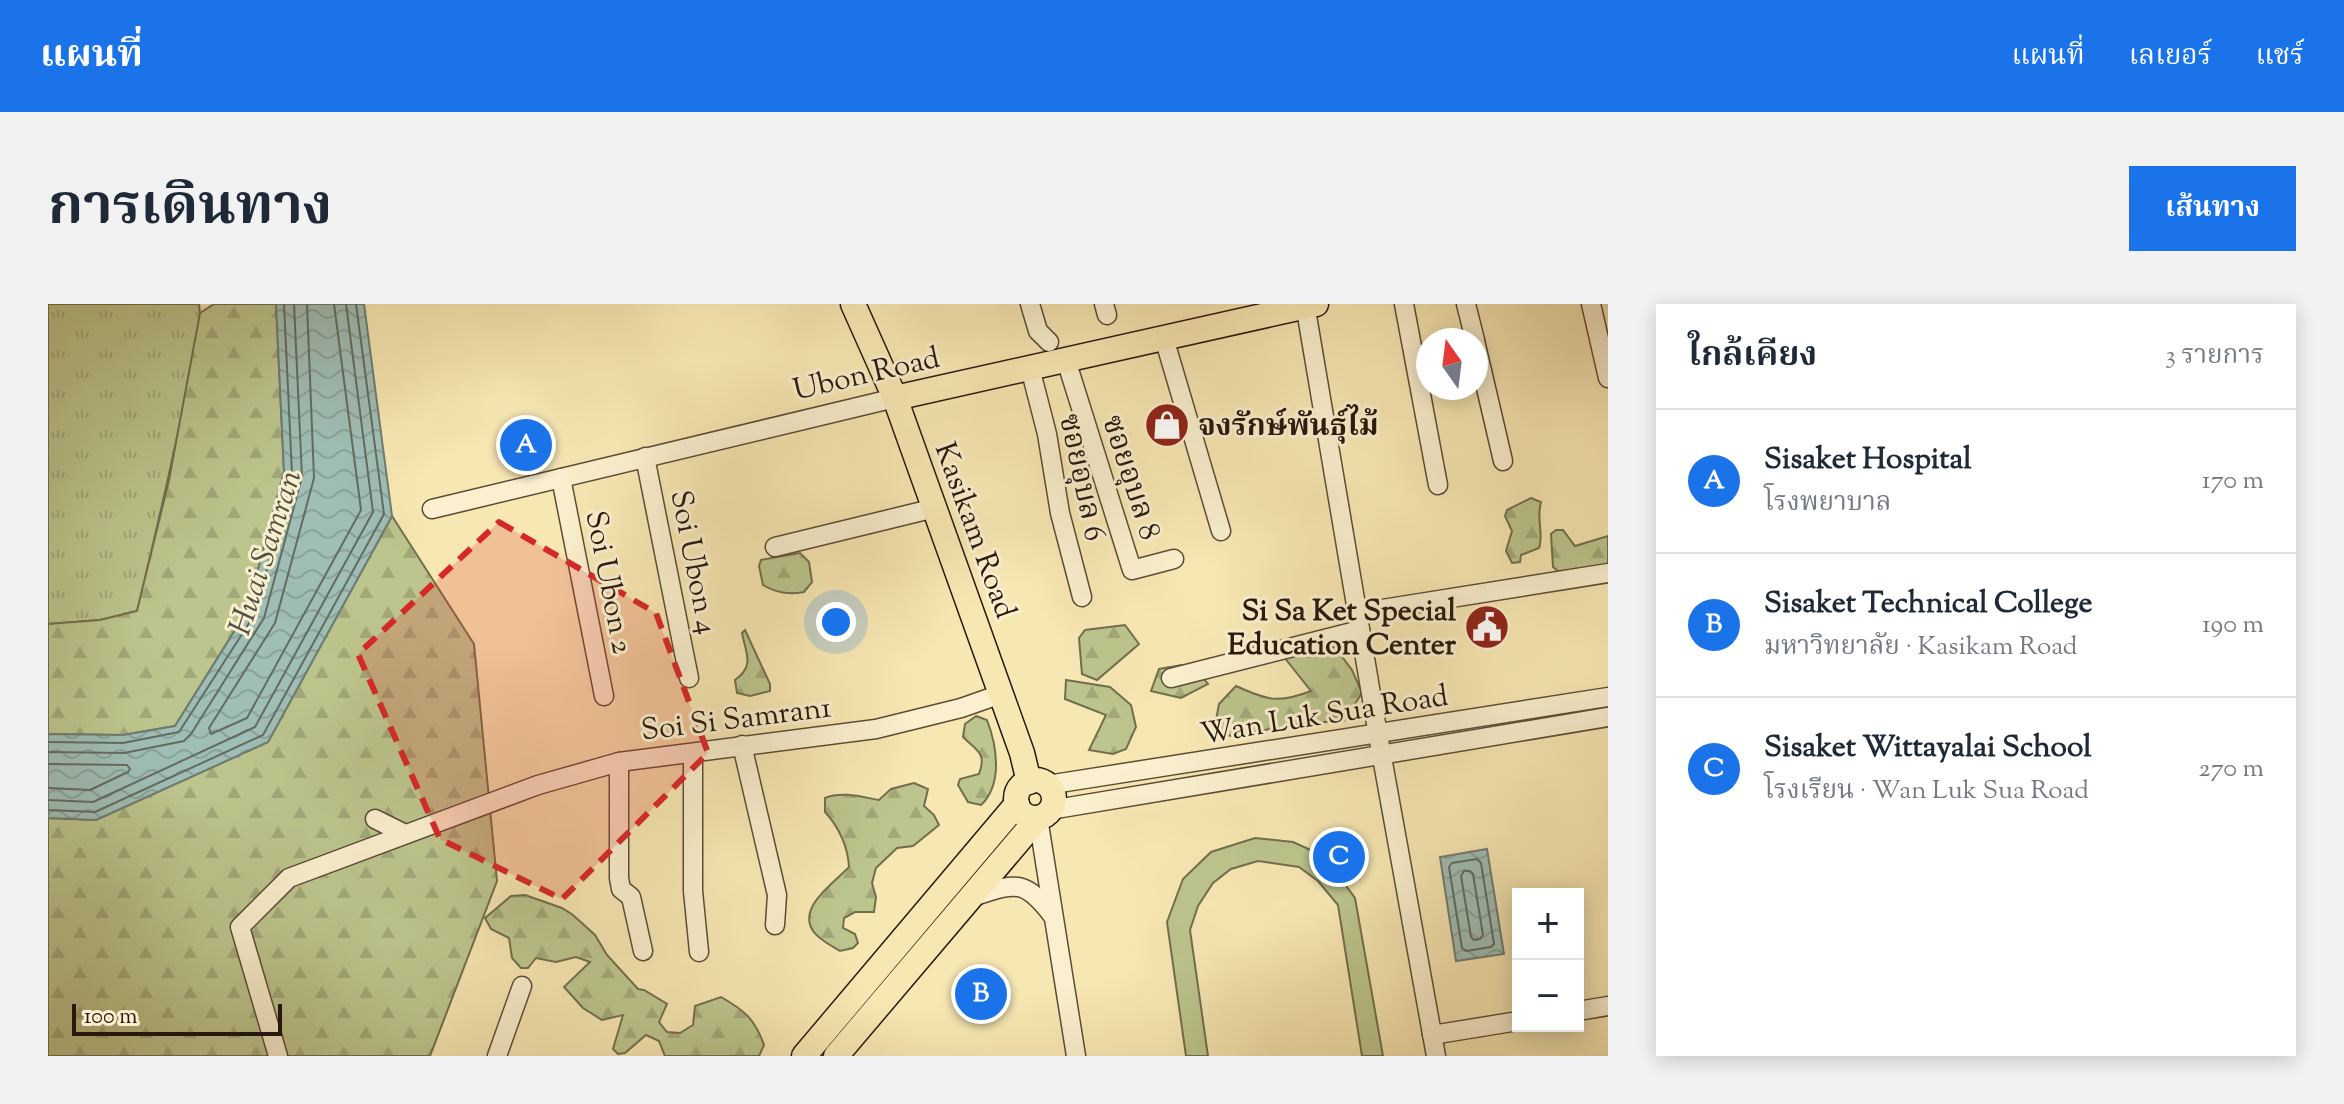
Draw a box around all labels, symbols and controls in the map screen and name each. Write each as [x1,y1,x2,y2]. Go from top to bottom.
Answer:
text: แผนที่ [40,30,143,84]
text: แผนที่ [2011,37,2085,77]
text: เลเยอร์ [2129,37,2212,77]
text: แชร์ [2256,37,2304,77]
button: เส้นทาง [2129,166,2296,251]
text: การเดินทาง [48,169,332,250]
north arrow [1416,328,1488,400]
text: ใกล้เคียง [1688,332,1817,381]
street label: Ubon Road [789,338,944,413]
text: 3 รายการ [2165,338,2264,375]
shop icon: จงรักษ์พันธุ์ไม้ [1143,401,1191,449]
place label: จงรักษ์พันธุ์ไม้ [1198,404,1379,449]
street label: ซอยอุบล 6 [1046,410,1115,545]
street label: ซอยอุบล 8 [1089,410,1170,546]
pin: A [500,415,552,475]
street label: Kasikam Road [922,437,1025,625]
text: Sisaket Hospital [1764,439,1972,482]
text: A [1703,463,1725,500]
text: 170 m [2202,463,2264,500]
water label: Huai Samran [219,464,315,641]
text: โรงพยาบาล [1764,485,1891,522]
street label: Soi Ubon 4 [657,487,728,638]
street label: Soi Ubon 2 [573,507,642,658]
text: Sisaket Technical College [1764,583,2092,626]
place label: Si Sa Ket Special Education Center [1227,591,1457,668]
your location [816,602,856,642]
public building icon: Si Sa Ket Special Education Center [1463,603,1511,651]
text: B [1706,607,1722,644]
text: 190 m [2202,607,2264,644]
text: มหาวิทยาลัย · Kasikam Road [1764,629,2078,666]
street label: Wan Luk Sua Road [1197,676,1451,757]
street label: Soi Si Samran1 [639,687,834,753]
text: Sisaket Wittayalai School [1764,727,2092,770]
text: C [1704,751,1724,788]
text: 270 m [2199,751,2264,788]
text: โรงเรียน · Wan Luk Sua Road [1764,773,2089,810]
pin: C [1313,827,1365,887]
map controls [1512,888,1584,1032]
button: + [1512,888,1584,960]
button: − [1512,960,1584,1032]
pin: B [955,964,1007,1024]
scale bar [72,1000,282,1036]
text: 100 m [84,1002,137,1034]

